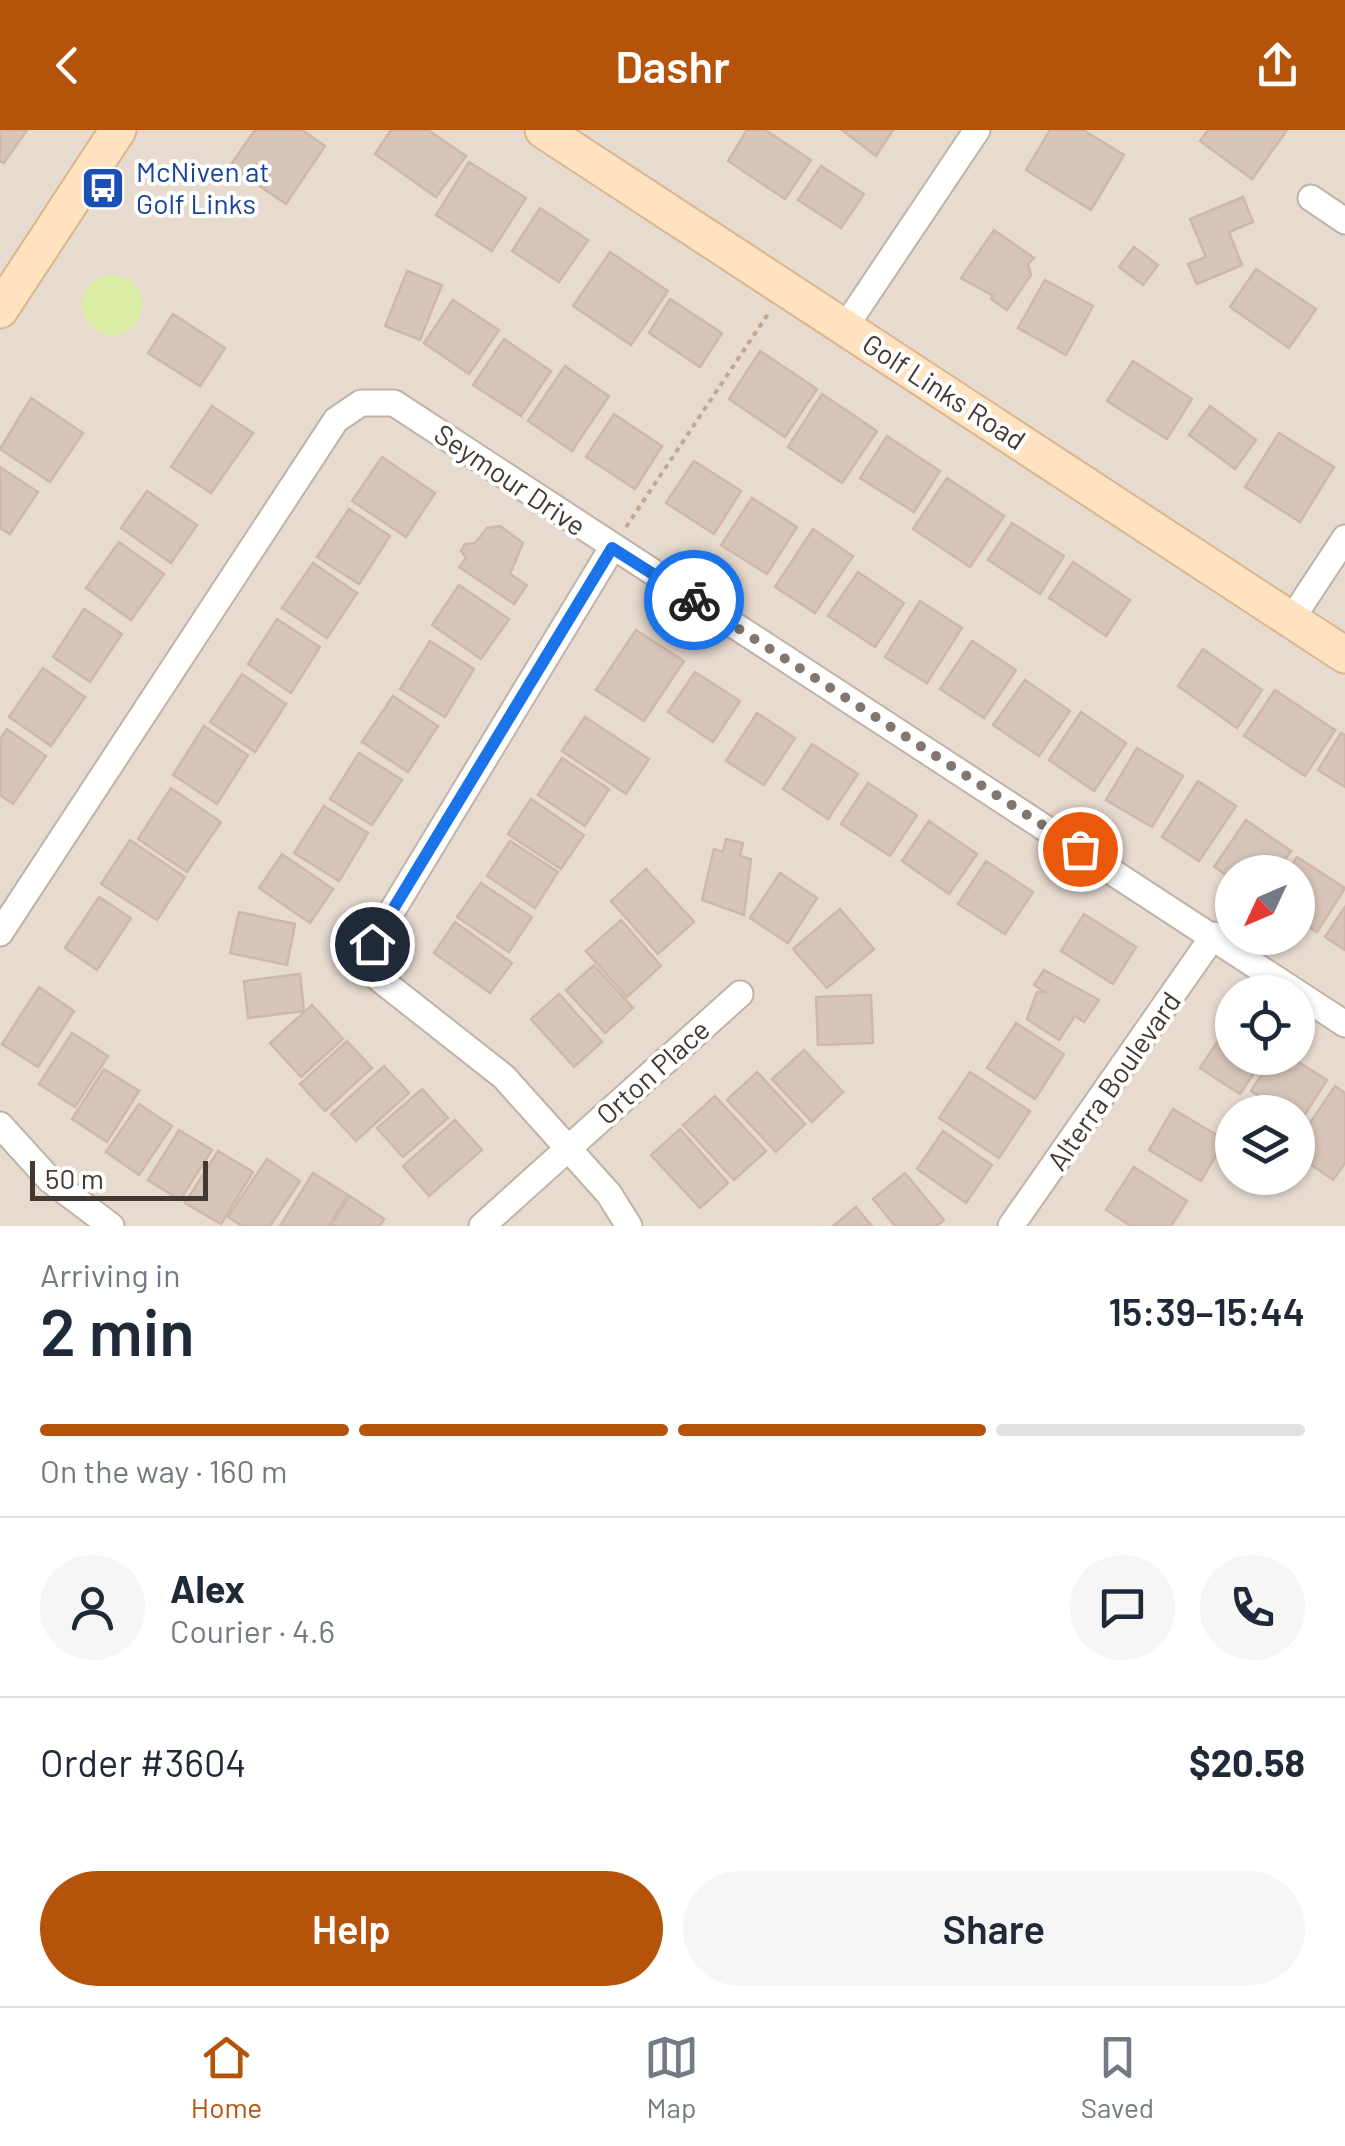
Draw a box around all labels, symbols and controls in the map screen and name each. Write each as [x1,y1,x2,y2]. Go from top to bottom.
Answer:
icon: back [40,38,95,93]
text: Dashr [615,38,730,92]
icon: share [1250,38,1305,93]
place label: McNiven at Golf Links [136,154,269,220]
bus stop icon: McNiven at Golf Links [80,165,126,211]
street label: Golf Links Road [857,326,1032,456]
street label: Seymour Drive [428,416,593,542]
courier [644,550,744,650]
icon: bike [667,573,722,628]
pin [1038,807,1123,892]
icon: bag [1053,822,1108,877]
north arrow [1215,855,1315,955]
map controls [1215,855,1315,1195]
pin [330,902,415,987]
icon: home [345,917,400,972]
button: locate [1215,975,1315,1075]
street label: Alterra Boulevard [1039,985,1187,1176]
street label: Orton Place [589,1012,716,1131]
button: layers [1215,1095,1315,1195]
scale bar [30,1156,208,1200]
text: 50 m [45,1161,104,1195]
text: Arriving in [40,1255,180,1293]
text: 15:39–15:44 [1109,1288,1305,1334]
text: 2 min [40,1291,195,1369]
text: On the way · 160 m [40,1451,287,1489]
button: person [40,1555,145,1660]
button: chat [1070,1555,1175,1660]
button: phone [1200,1555,1305,1660]
text: Alex [170,1565,245,1611]
text: Courier · 4.6 [170,1611,335,1649]
text: Order #3604 [40,1739,246,1785]
text: $20.58 [1189,1739,1305,1785]
button: Help [40,1871,663,1986]
button: Share [683,1871,1305,1986]
tab: Home [191,2030,262,2124]
tab: Map [644,2030,699,2124]
tab: Saved [1081,2030,1154,2124]

